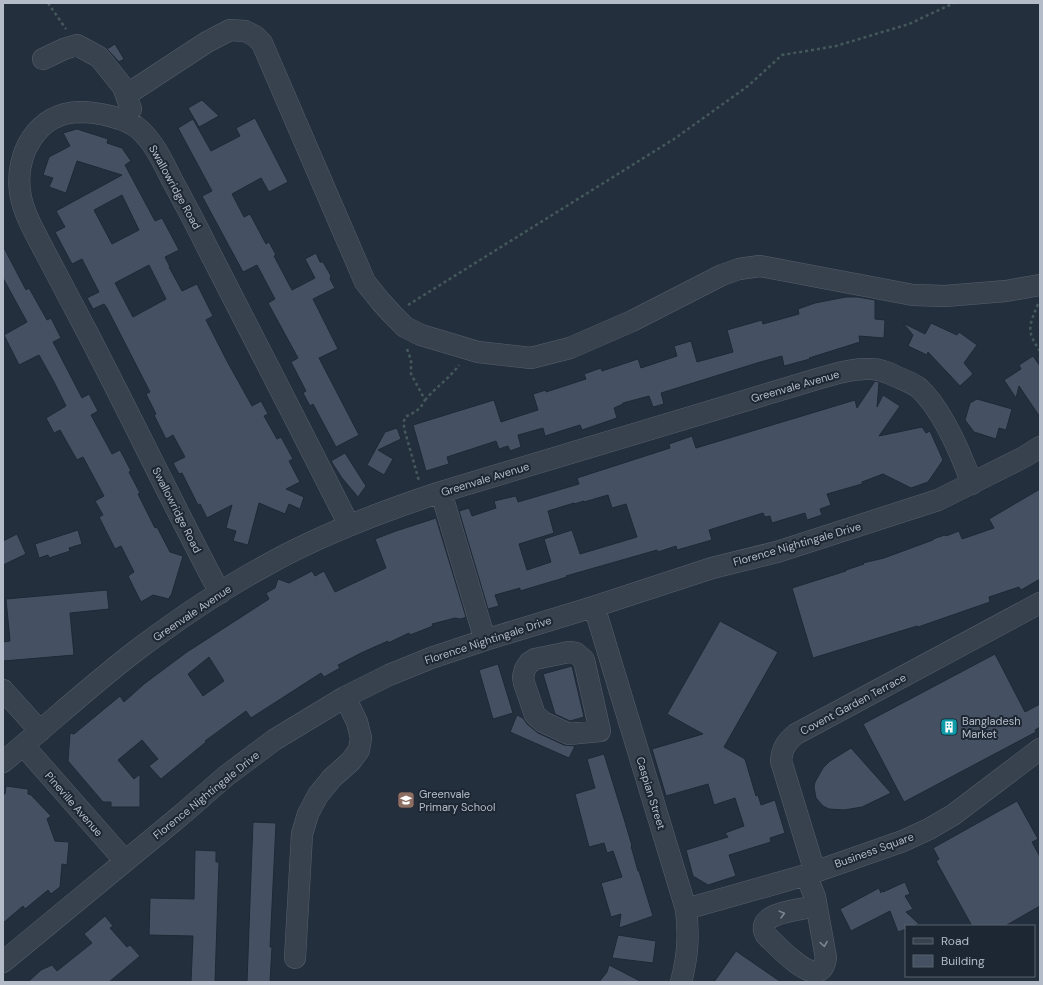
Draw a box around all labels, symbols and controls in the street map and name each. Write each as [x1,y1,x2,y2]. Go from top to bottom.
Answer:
street label: Swallowridge Road [146,142,204,232]
street label: Greenvale Avenue [749,367,841,405]
street label: Greenvale Avenue [439,459,531,499]
street label: Swallowridge Road [149,465,205,555]
street label: Florence Nightingale Drive [731,519,863,569]
street label: Greenvale Avenue [150,582,234,644]
street label: Florence Nightingale Drive [423,613,553,667]
street label: Covent Garden Terrace [798,670,908,738]
place label: Bangladesh Market [962,714,1021,741]
building icon: Bangladesh Market [939,717,959,737]
street label: Florence Nightingale Drive [150,748,262,842]
street label: Caspian Street [633,755,669,831]
street label: Pineville Avenue [42,769,106,839]
place label: Greenvale Primary School [419,787,495,814]
school or university icon: Greenvale Primary School [396,790,416,810]
street label: Business Square [832,829,916,871]
one-way arrow [779,910,785,918]
legend [905,925,1035,977]
text: Road [941,933,969,949]
one-way arrow [819,941,828,947]
text: Building [941,953,985,969]

